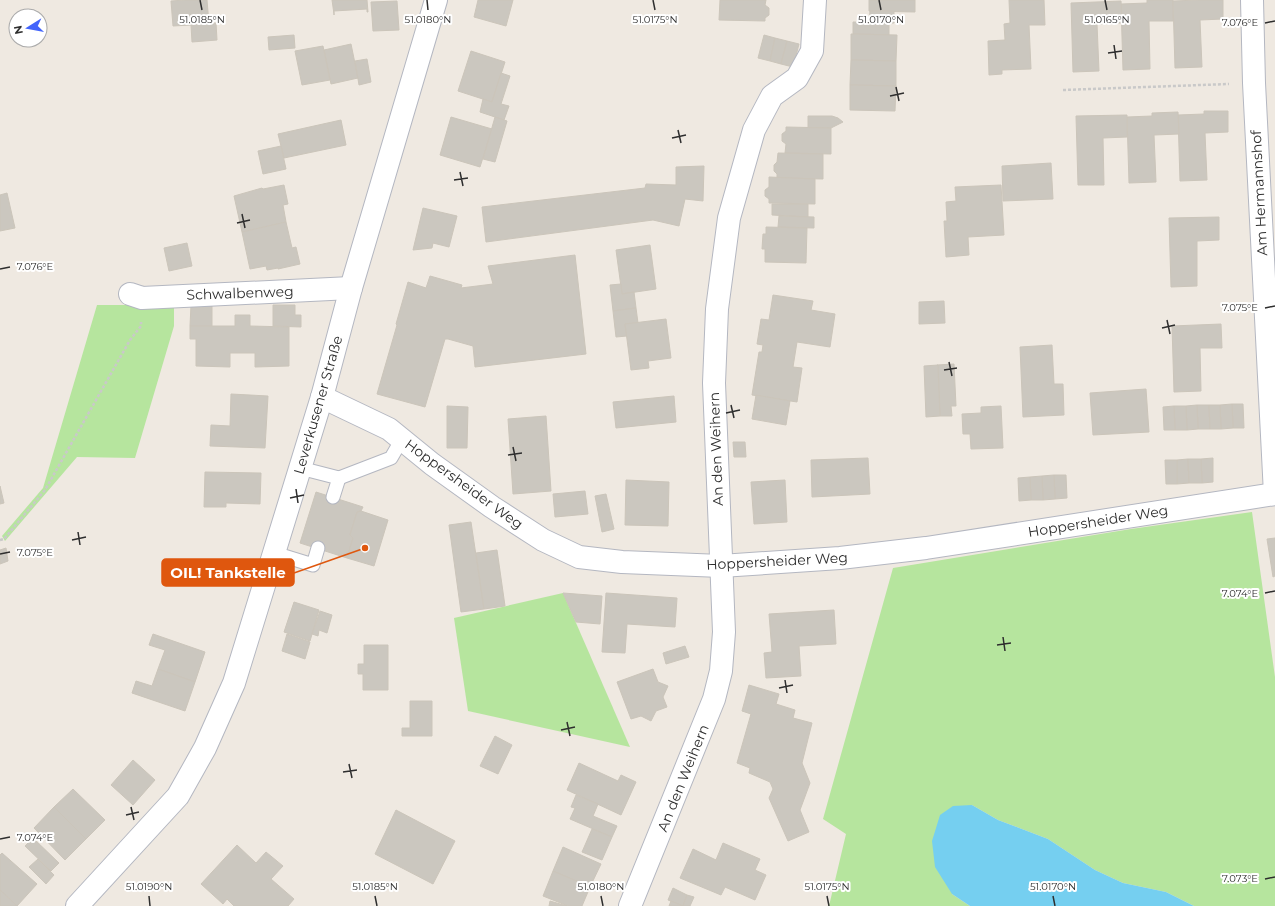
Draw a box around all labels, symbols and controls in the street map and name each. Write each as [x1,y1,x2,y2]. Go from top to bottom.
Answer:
north arrow [8,8,48,48]
text: 51.0185°N [179,13,225,26]
text: 51.0180°N [405,13,451,26]
text: 51.0175°N [632,13,678,26]
text: 51.0170°N [858,13,904,26]
text: 51.0165°N [1084,13,1130,26]
text: 7.076°E [1222,16,1258,29]
text: N [10,24,26,36]
street label: Am Hermannshof [1247,128,1271,256]
text: 7.076°E [17,260,53,273]
street label: Schwalbenweg [186,282,294,304]
text: 7.075°E [1222,301,1258,314]
street label: Leverkusener Straße [290,334,346,476]
street label: An den Weihern [705,392,727,506]
street label: Hoppersheider Weg [401,435,527,533]
street label: Hoppersheider Weg [1027,501,1169,541]
text: 7.075°E [17,546,53,559]
street label: Hoppersheider Weg [706,548,848,574]
callout: OIL! Tankstelle [162,559,294,586]
text: OIL! Tankstelle [170,563,286,582]
text: 7.074°E [1222,587,1258,600]
street label: An den Weihern [653,722,713,834]
text: 7.074°E [17,831,53,844]
text: 7.073°E [1222,872,1258,885]
text: 51.0190°N [126,880,172,893]
text: 51.0185°N [352,880,398,893]
text: 51.0180°N [578,880,624,893]
text: 51.0175°N [804,880,850,893]
text: 51.0170°N [1030,880,1076,893]

